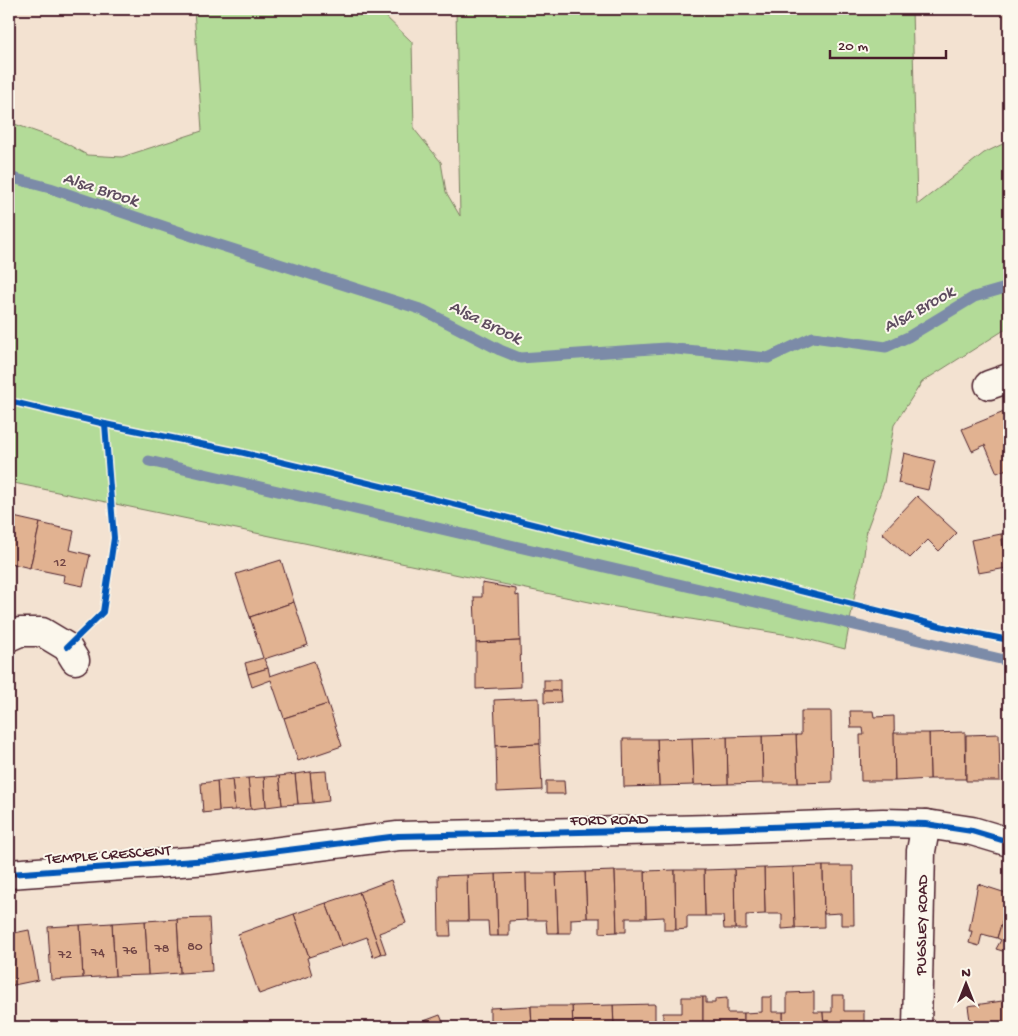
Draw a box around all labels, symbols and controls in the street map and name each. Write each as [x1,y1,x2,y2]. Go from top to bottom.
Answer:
scale bar [830,28,947,60]
text: 20 m [838,38,868,56]
water label: Alsa Brook [60,168,142,213]
water label: Alsa Brook [880,281,960,338]
water label: Alsa Brook [445,297,526,351]
house number: 12 [53,555,66,572]
street label: FORD ROAD [569,811,649,832]
street label: TEMPLE CRESCENT [44,843,172,870]
street label: PUGSLEY ROAD [913,874,934,976]
house number: 80 [187,939,203,956]
house number: 78 [154,941,170,958]
house number: 76 [122,943,138,960]
house number: 74 [90,945,105,962]
house number: 72 [57,947,72,964]
north arrow [940,958,990,1008]
text: N [961,965,971,982]

